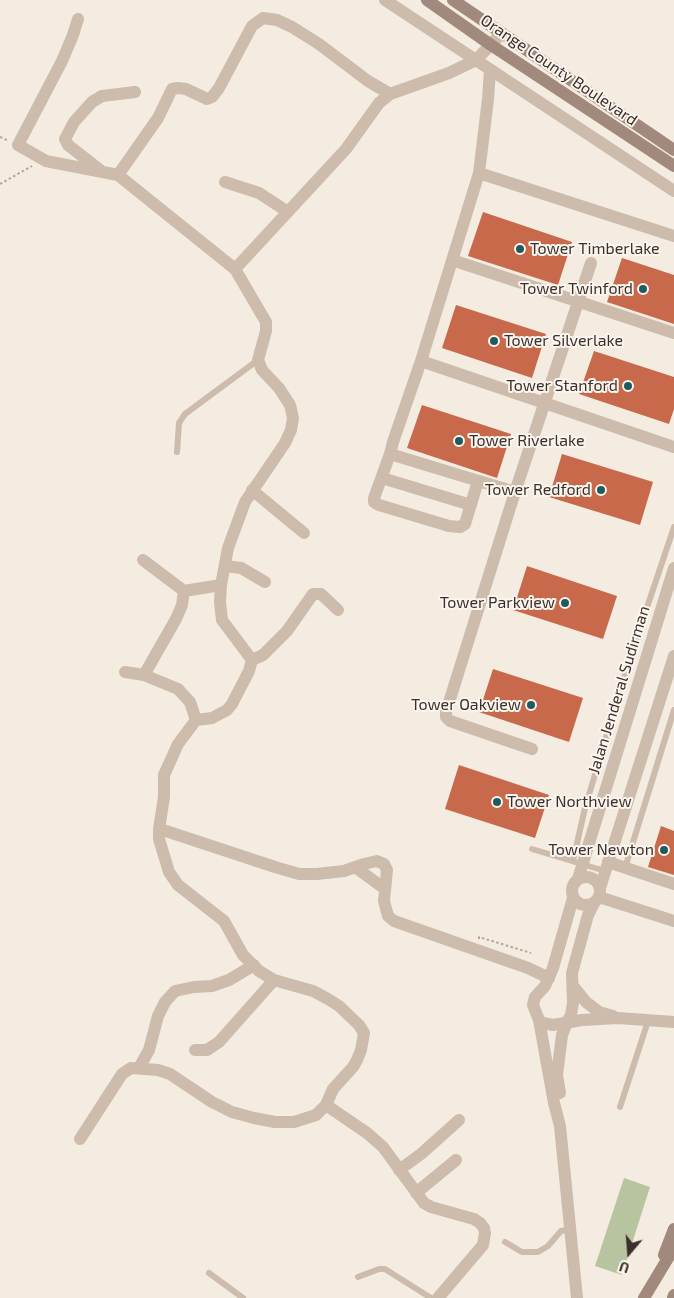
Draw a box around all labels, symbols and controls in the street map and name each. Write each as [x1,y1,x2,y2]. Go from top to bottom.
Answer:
street label: Orange County Boulevard [477,10,641,130]
place label: Tower Timberlake [530,239,660,259]
marker: Tower Timberlake [514,243,526,255]
place label: Tower Twinford [520,279,633,299]
marker: Tower Twinford [637,283,649,295]
place label: Tower Silverlake [504,331,623,351]
marker: Tower Silverlake [488,335,500,347]
place label: Tower Stanford [506,376,618,396]
marker: Tower Stanford [622,380,634,392]
place label: Tower Riverlake [469,431,585,451]
marker: Tower Riverlake [453,435,465,447]
place label: Tower Redford [485,480,591,500]
marker: Tower Redford [595,484,607,496]
place label: Tower Parkview [440,593,555,613]
marker: Tower Parkview [559,597,571,609]
street label: Jalan Jenderal Sudirman [584,604,654,776]
place label: Tower Oakview [411,695,521,715]
marker: Tower Oakview [525,699,537,711]
place label: Tower Northview [507,792,632,812]
marker: Tower Northview [491,796,503,808]
place label: Tower Newton [548,840,654,860]
marker: Tower Newton [658,844,670,856]
north arrow [604,1228,654,1278]
text: U [617,1258,631,1277]

